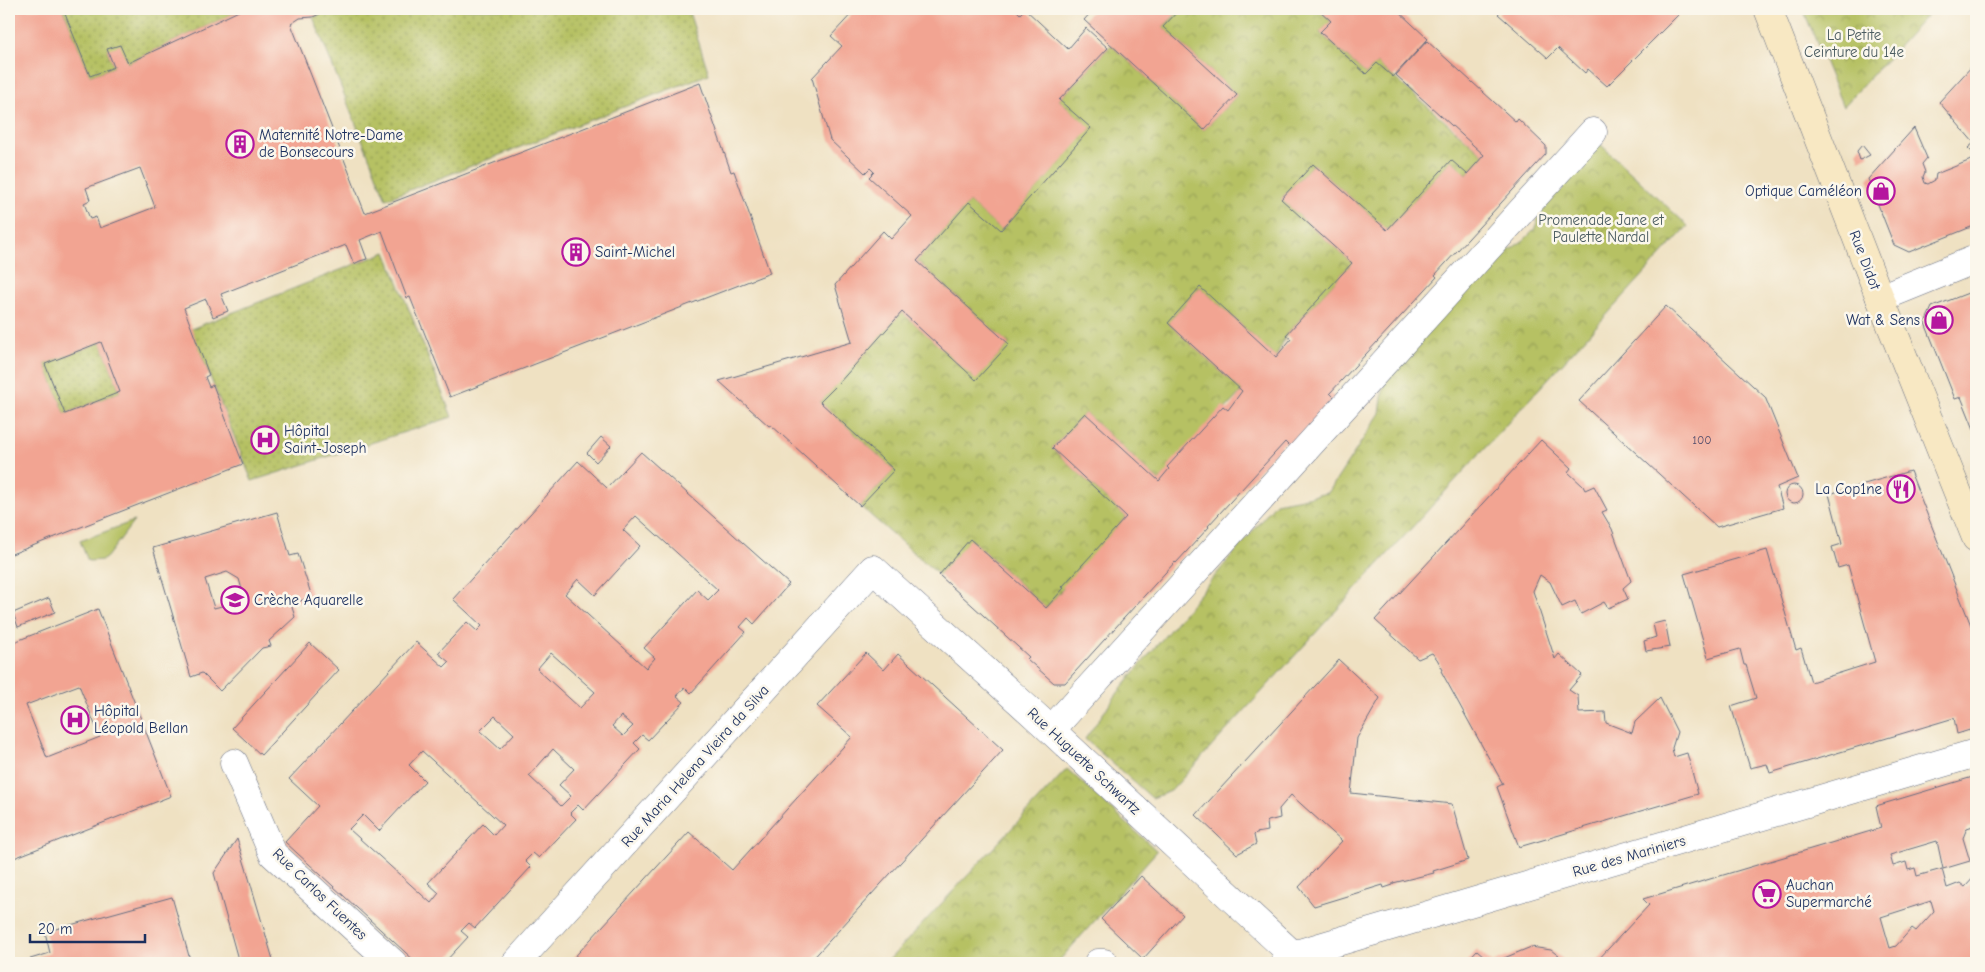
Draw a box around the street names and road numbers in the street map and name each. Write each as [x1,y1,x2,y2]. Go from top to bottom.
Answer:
street label: Rue Didot [1845,228,1885,293]
street label: Rue Maria Helena Vieira da Silva [617,681,773,851]
street label: Rue Huguette Schwartz [1024,704,1145,818]
street label: Rue des Mariniers [1570,831,1688,881]
street label: Rue Carlos Fuentes [269,844,371,944]

